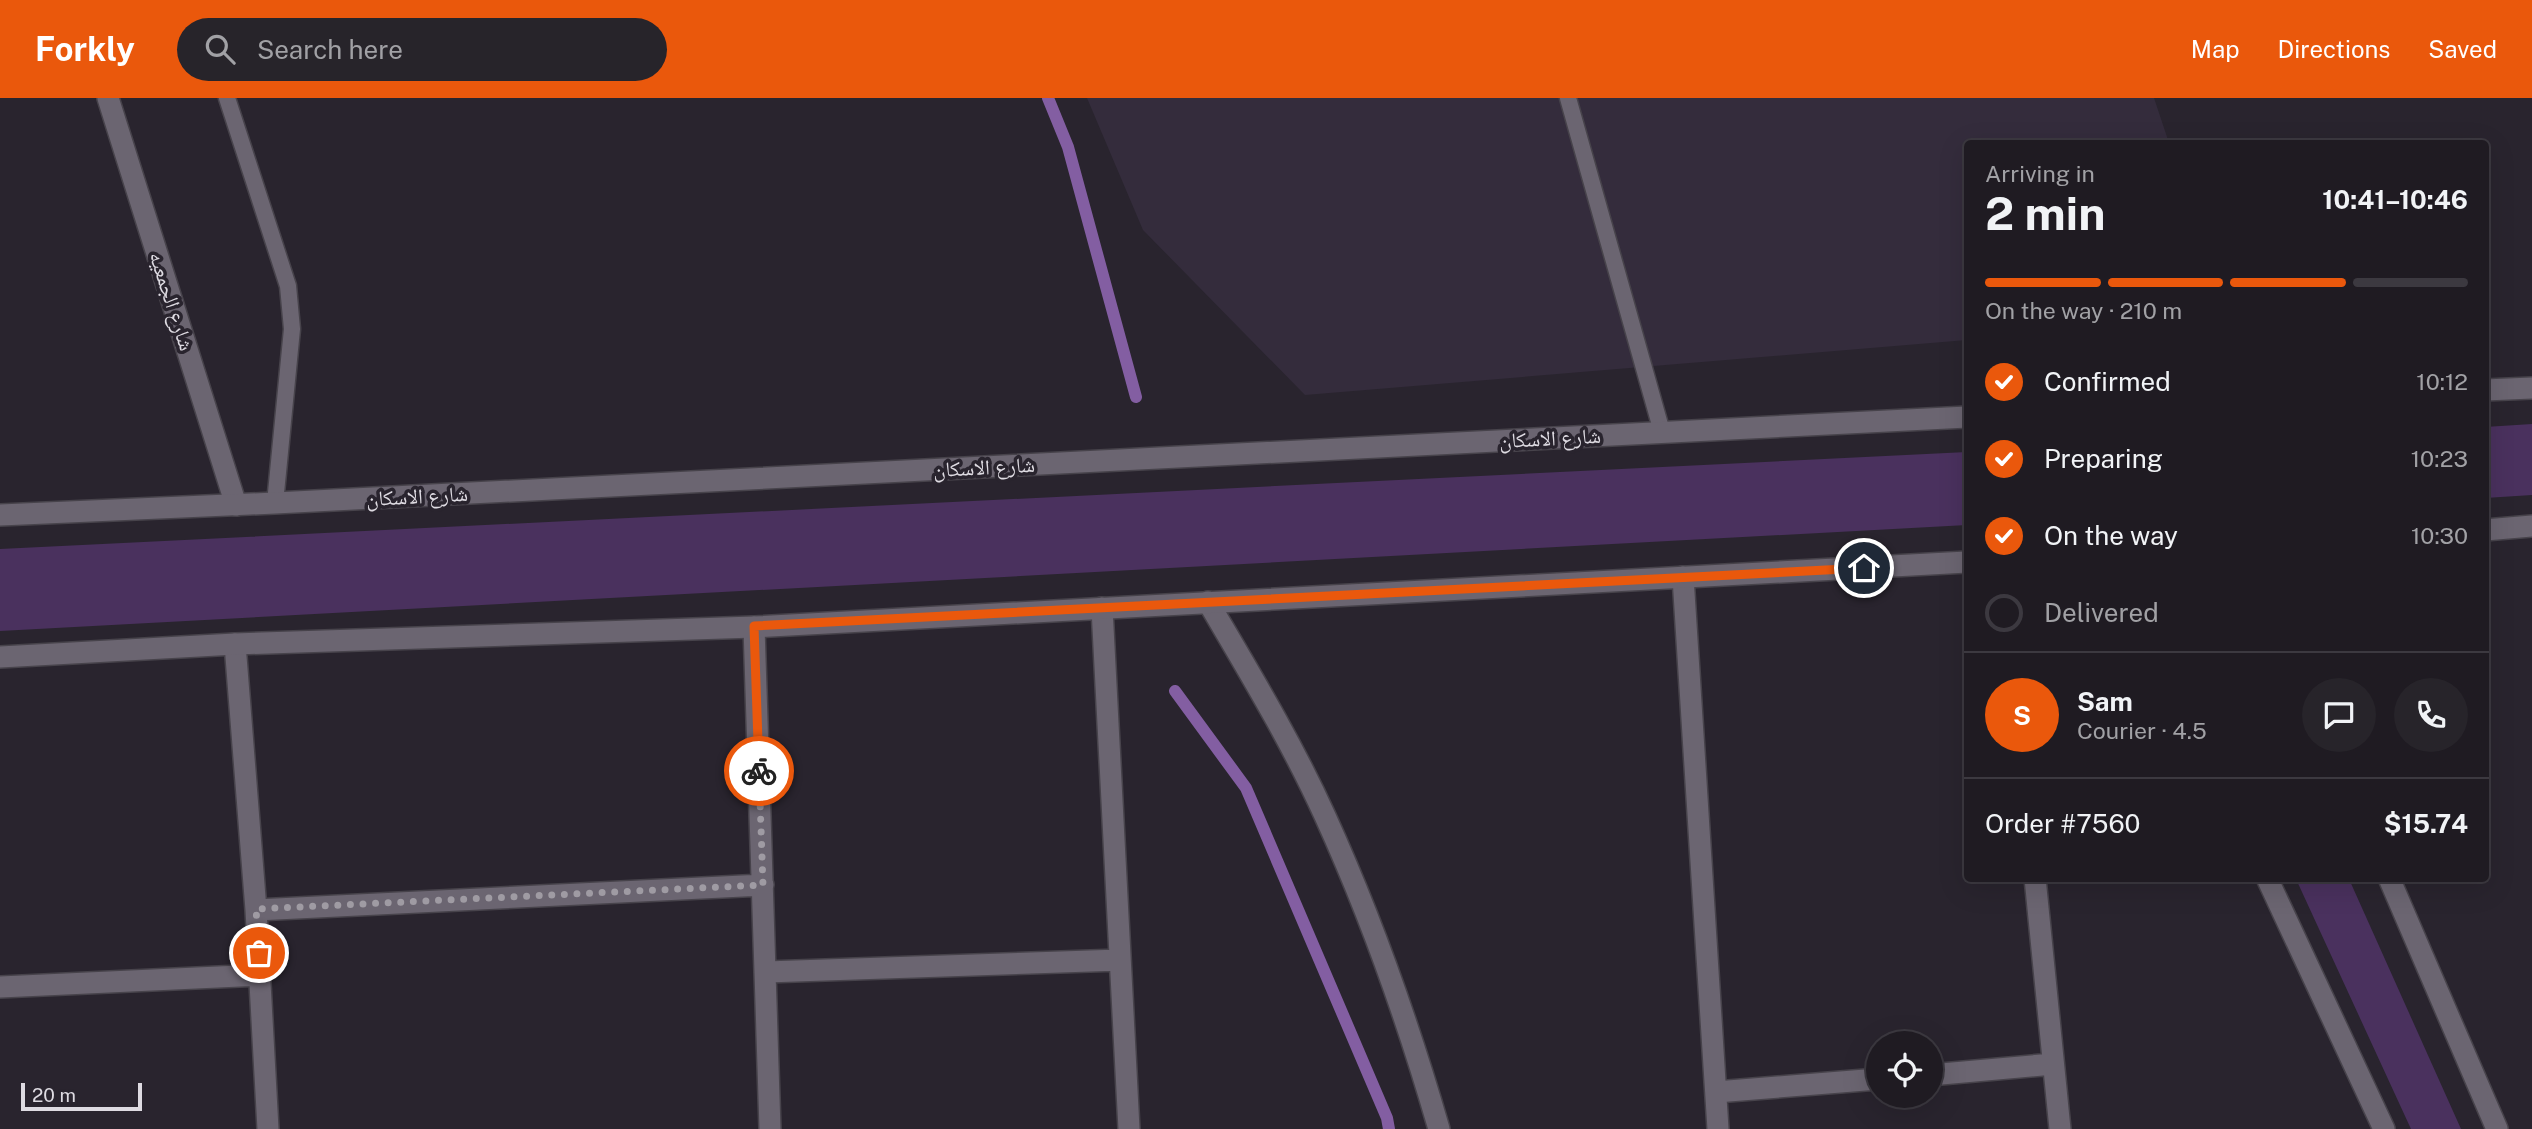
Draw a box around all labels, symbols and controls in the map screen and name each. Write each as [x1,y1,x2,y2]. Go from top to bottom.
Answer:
search box [177,18,667,81]
text: Forkly [35,30,135,68]
icon: search [201,30,239,68]
text: Search here [257,34,403,65]
text: Map [2191,35,2240,63]
text: Directions [2278,35,2390,63]
text: Saved [2428,35,2497,63]
text: Arriving in [1985,160,2095,187]
text: 10:41–10:46 [2322,184,2468,215]
text: 2 min [1985,186,2105,240]
street label: شارع الجمعيه [143,248,200,354]
text: On the way · 210 m [1985,297,2182,324]
icon: check [1985,363,2023,401]
text: Confirmed [2044,366,2171,397]
text: 10:12 [2416,368,2468,395]
street label: شارع الاسكان [1498,423,1602,454]
icon: check [1985,440,2023,478]
text: Preparing [2044,443,2163,474]
text: 10:23 [2411,445,2468,472]
street label: شارع الاسكان [932,452,1036,483]
street label: شارع الاسكان [365,481,469,512]
icon: check [1985,517,2023,555]
text: On the way [2044,520,2178,551]
text: 10:30 [2411,522,2468,549]
pin [1834,538,1894,598]
icon: home [1845,549,1883,587]
text: Delivered [2044,597,2159,628]
button: chat [2302,678,2376,752]
button: phone [2394,678,2468,752]
text: Sam [2077,686,2133,717]
text: S [2013,700,2031,731]
text: Courier · 4.5 [2077,717,2207,744]
courier [724,736,794,806]
icon: bike [740,752,778,790]
text: Order #7560 [1985,808,2140,839]
text: $15.74 [2384,808,2468,839]
pin [229,923,289,983]
icon: bag [240,934,278,972]
map controls [1866,1031,1943,1108]
button: locate [1866,1031,1943,1108]
scale bar [21,1080,142,1112]
text: 20 m [32,1084,76,1106]

